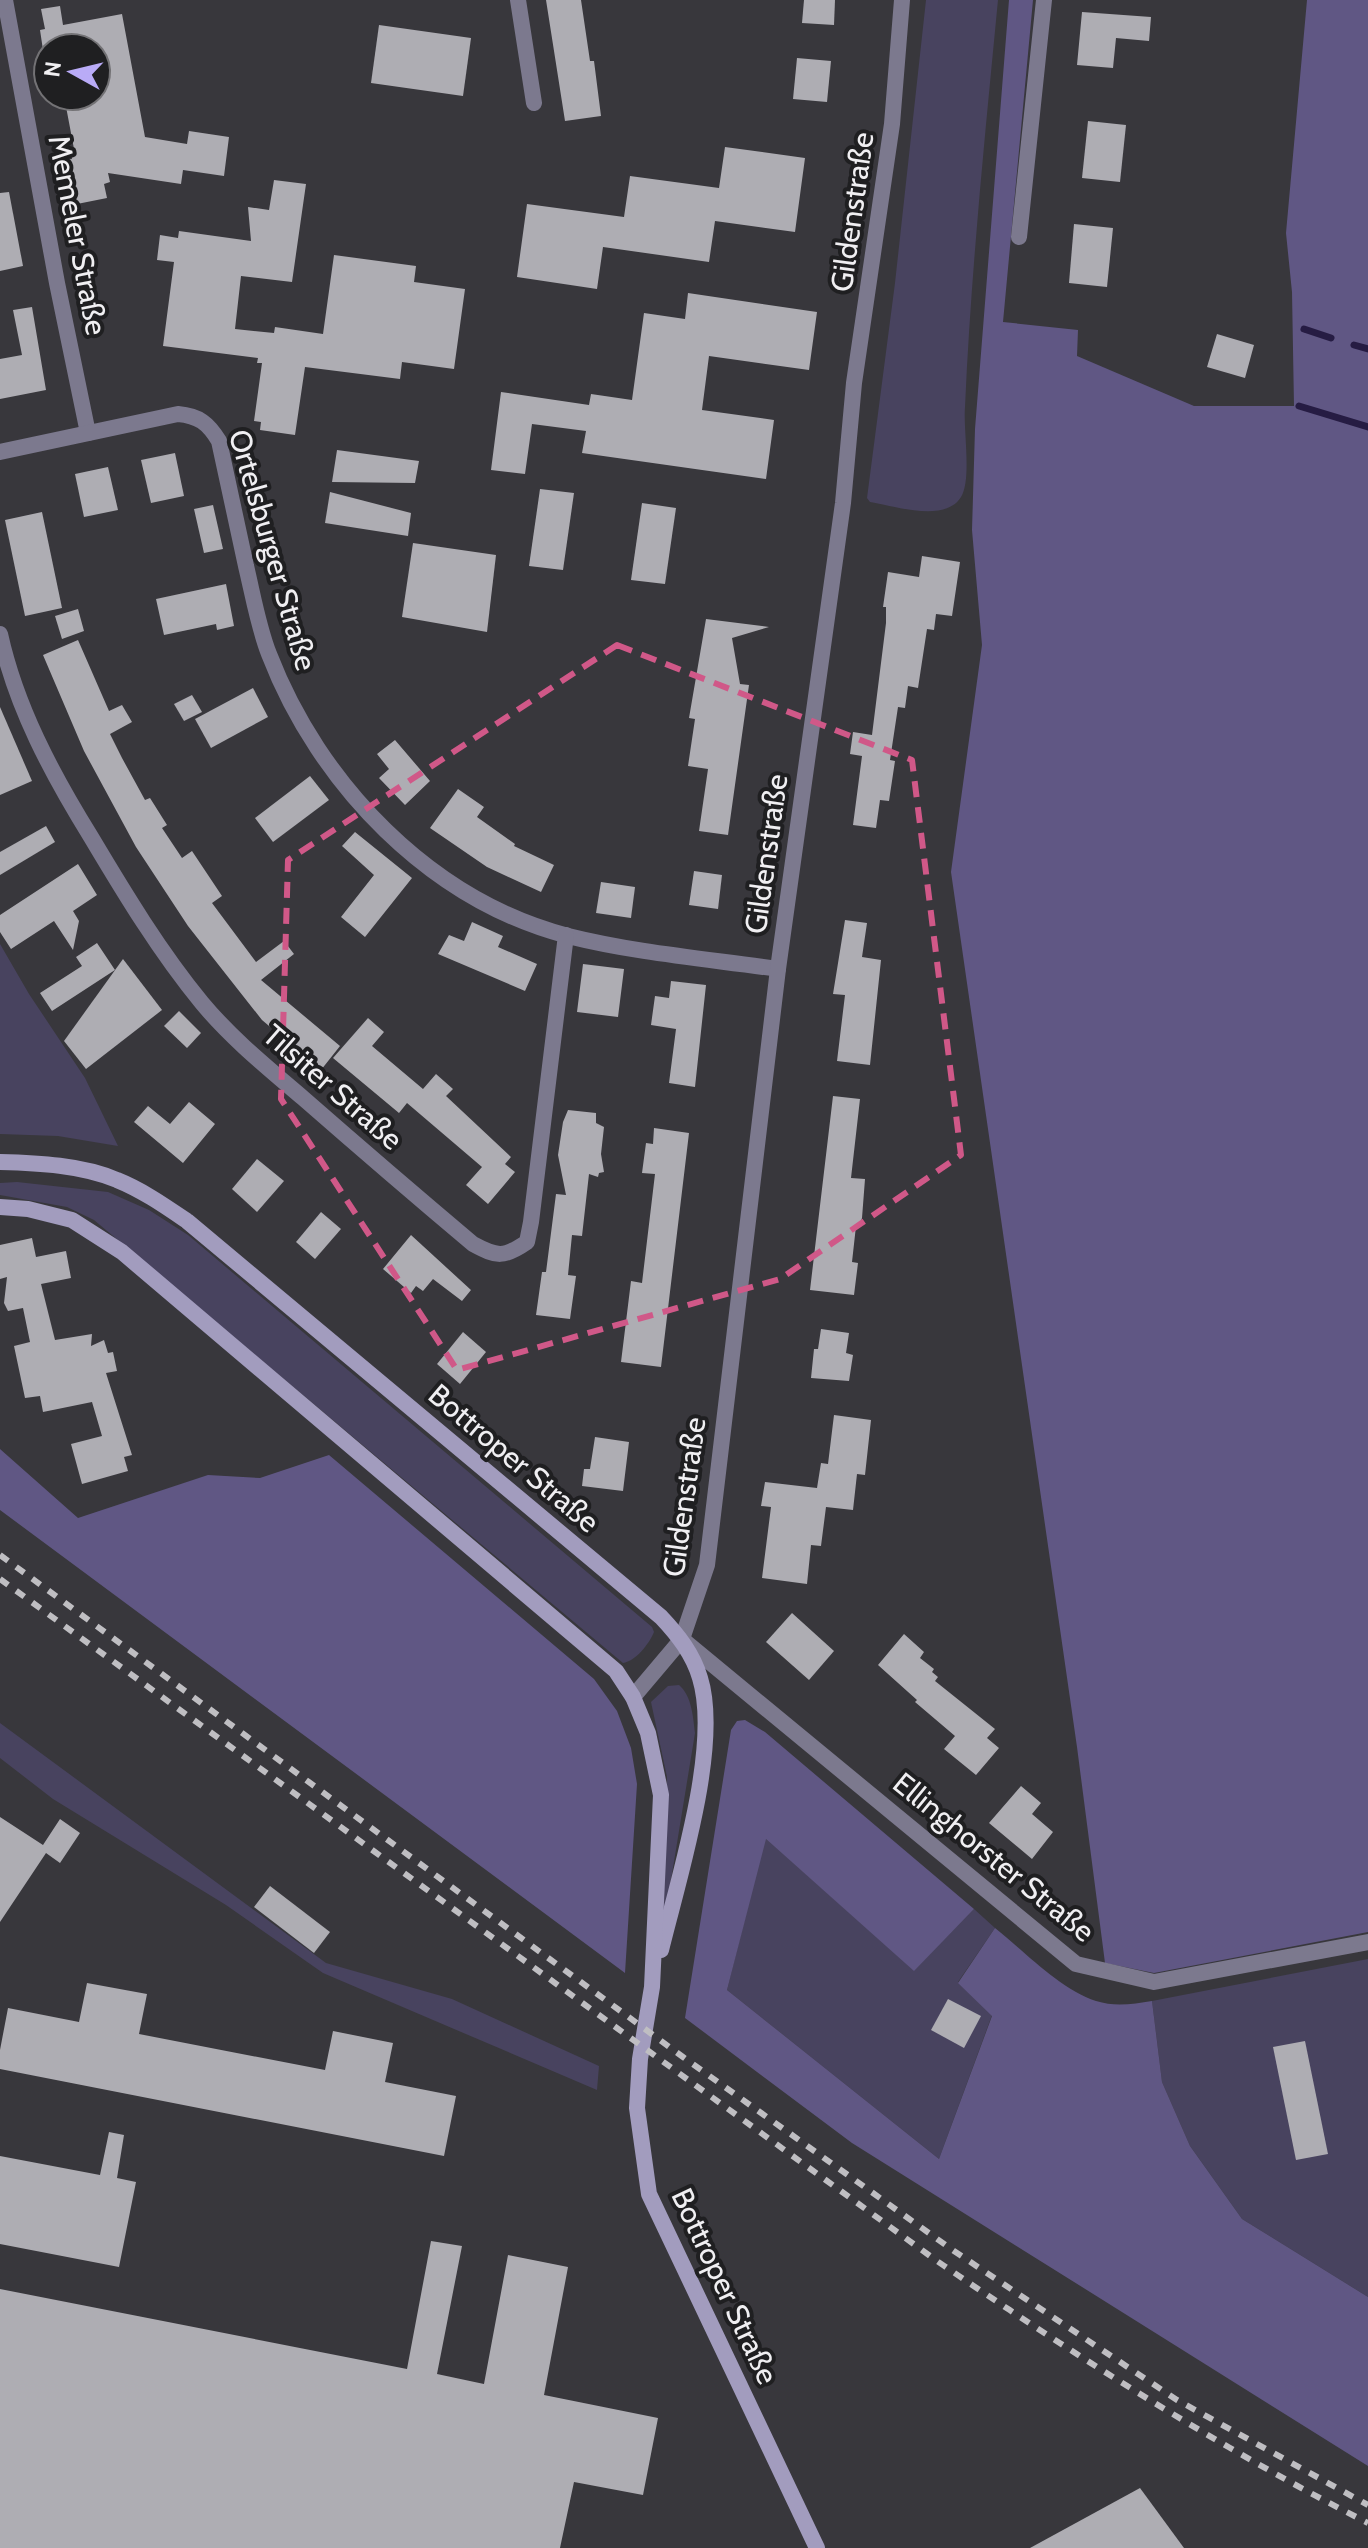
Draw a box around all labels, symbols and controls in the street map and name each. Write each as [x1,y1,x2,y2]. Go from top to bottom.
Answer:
north arrow [32,32,112,112]
text: N [38,60,67,79]
street label: Gildenstraße [822,130,882,294]
street label: Memeler Straße [40,132,116,338]
street label: Ortelsburger Straße [221,425,325,675]
street label: Gildenstraße [736,772,796,936]
street label: Tilsiter Straße [256,1016,410,1158]
street label: Bottroper Straße [421,1376,607,1540]
street label: Gildenstraße [654,1415,714,1579]
street label: Ellinghorster Straße [886,1764,1102,1950]
street label: Bottroper Straße [664,2182,786,2390]

